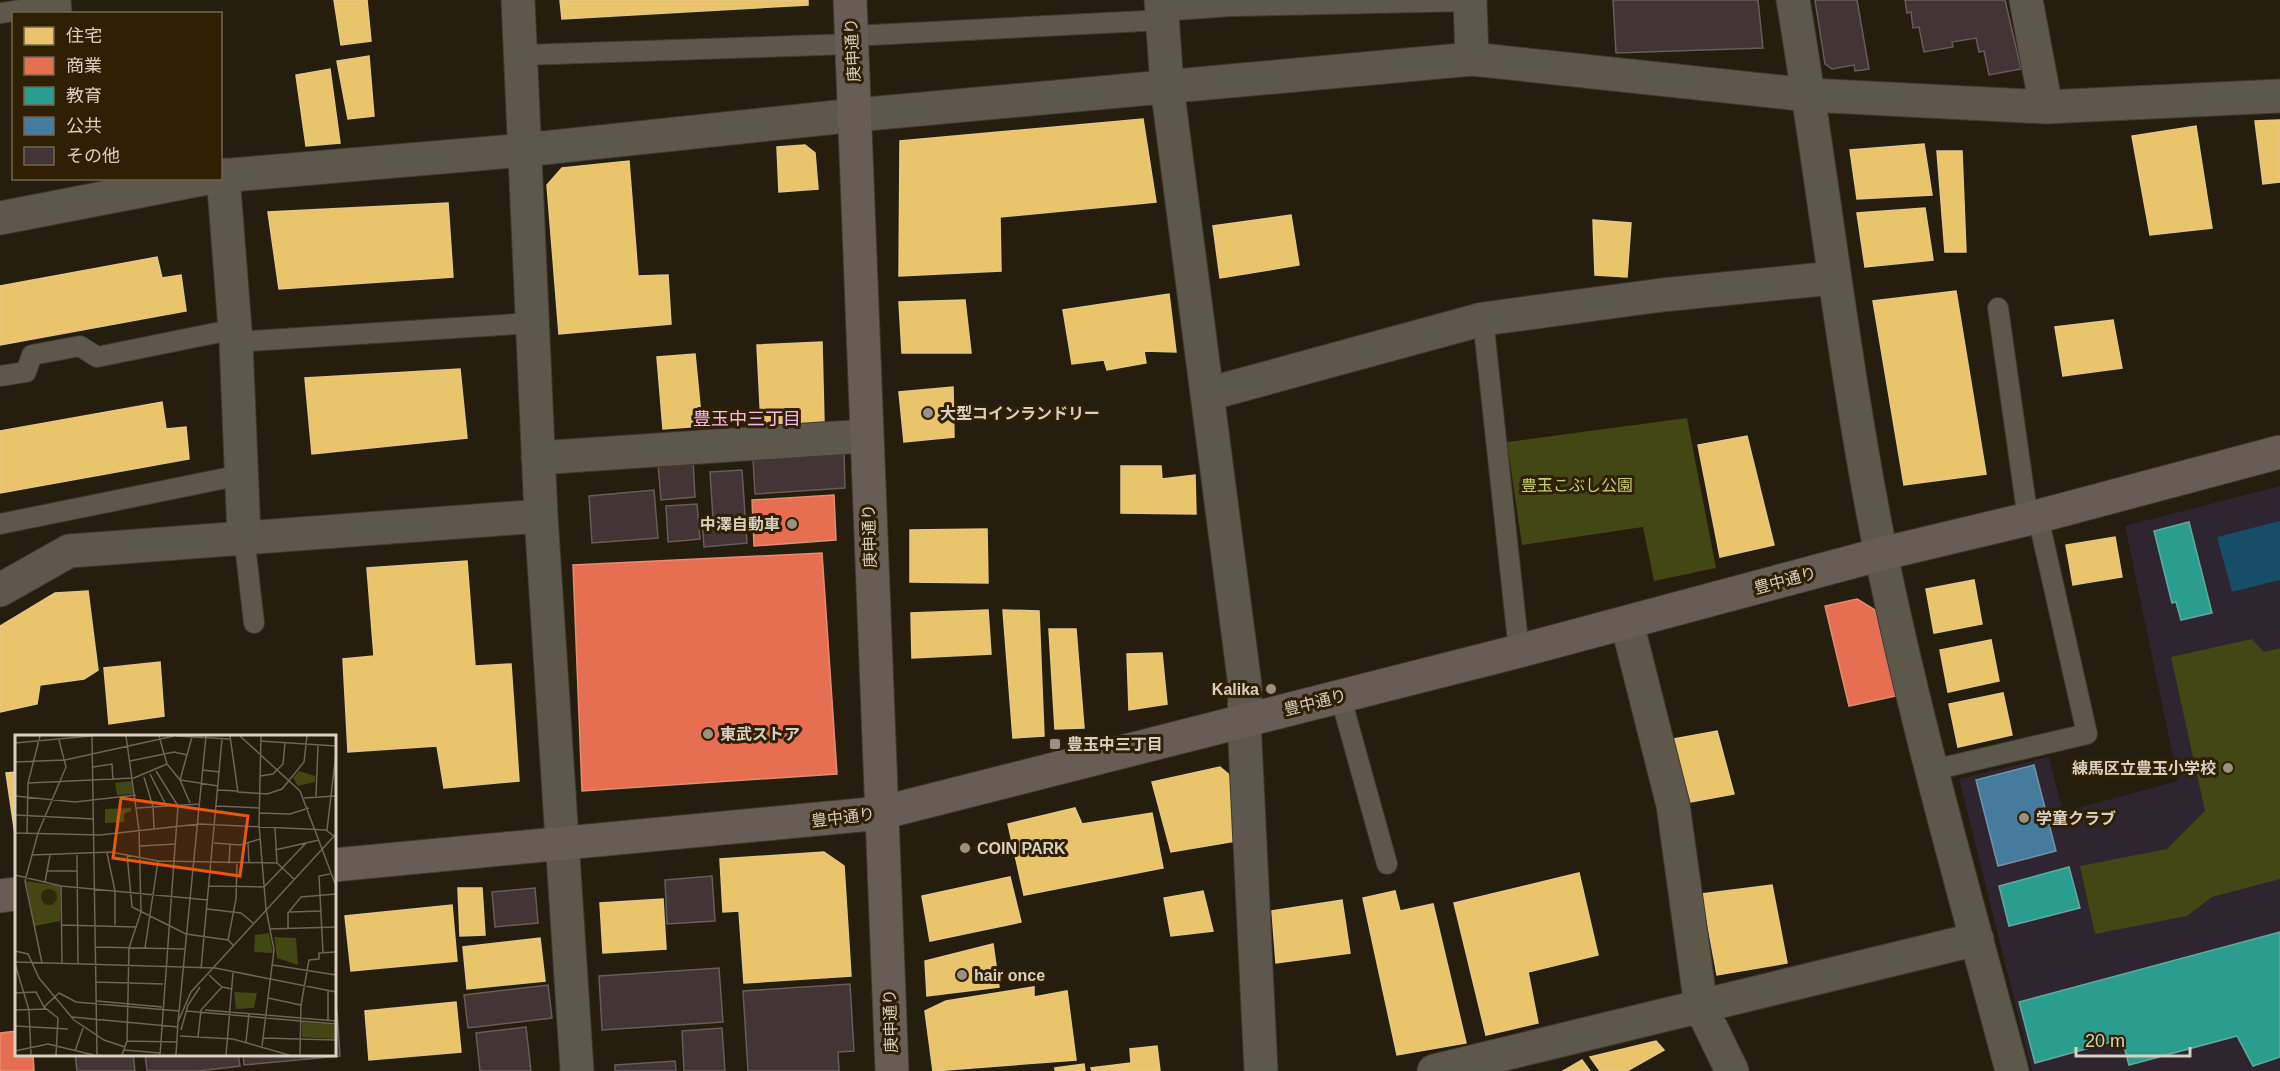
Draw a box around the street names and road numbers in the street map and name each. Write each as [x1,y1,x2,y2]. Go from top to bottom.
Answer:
street label: 庚申通り [842,18,863,82]
street label: 庚申通り [860,504,879,568]
street label: 豊中通り [1752,564,1818,597]
street label: 豊中通り [1282,686,1348,718]
street label: 豊中通り [810,805,876,830]
street label: 庚申通り [881,989,900,1053]

